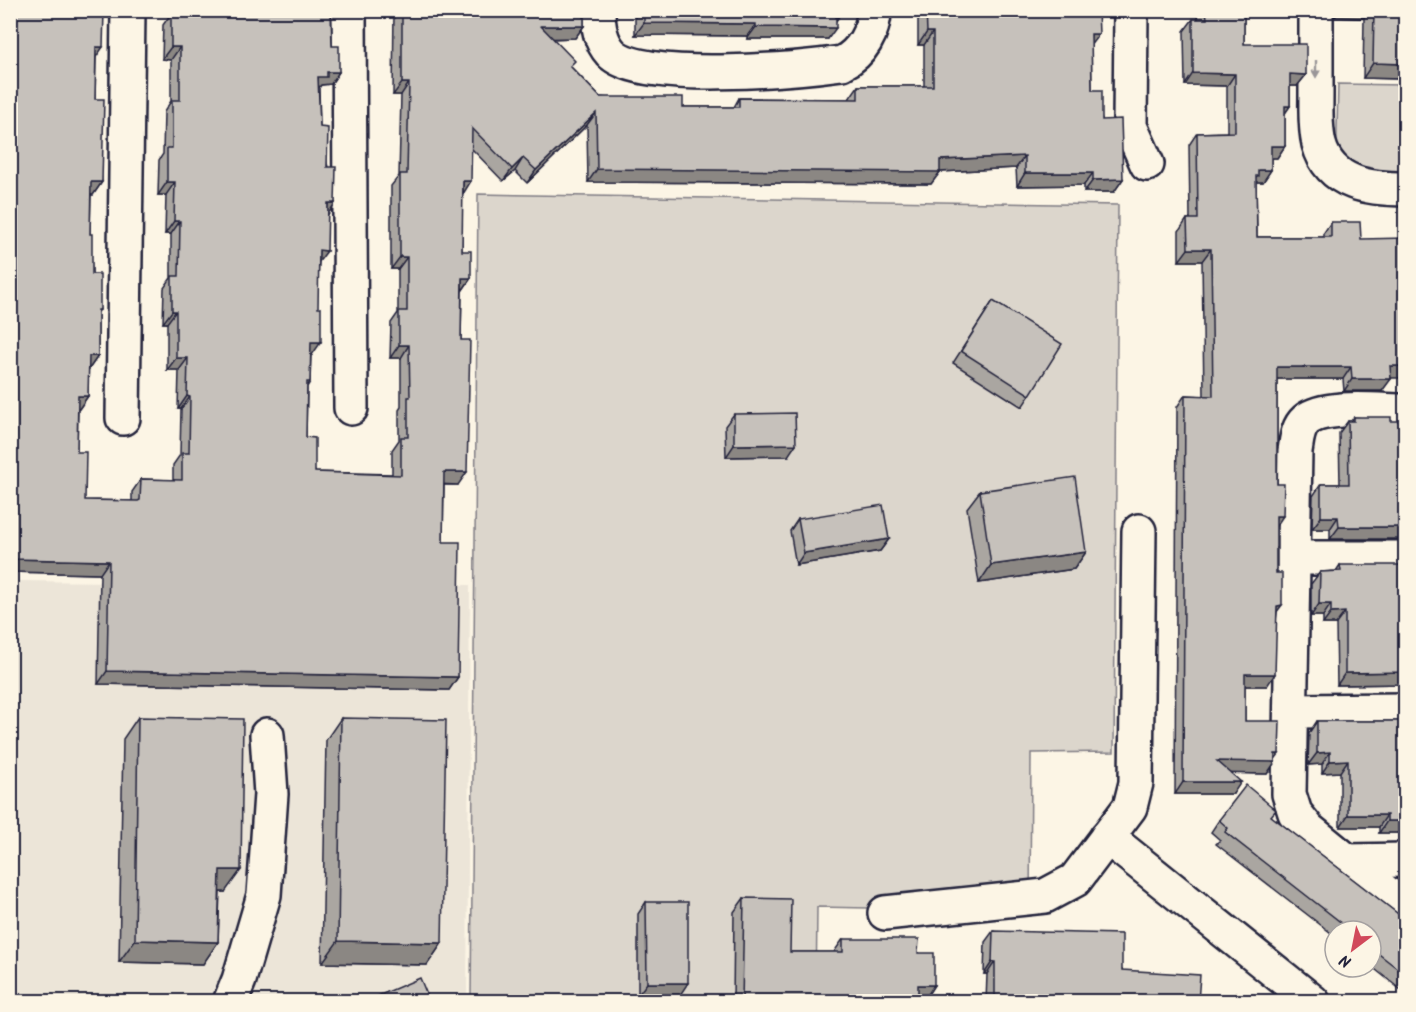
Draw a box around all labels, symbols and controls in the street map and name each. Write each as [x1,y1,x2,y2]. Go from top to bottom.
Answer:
one-way arrow [1311,59,1321,78]
north arrow [1323,919,1383,979]
text: N [1335,947,1357,974]

